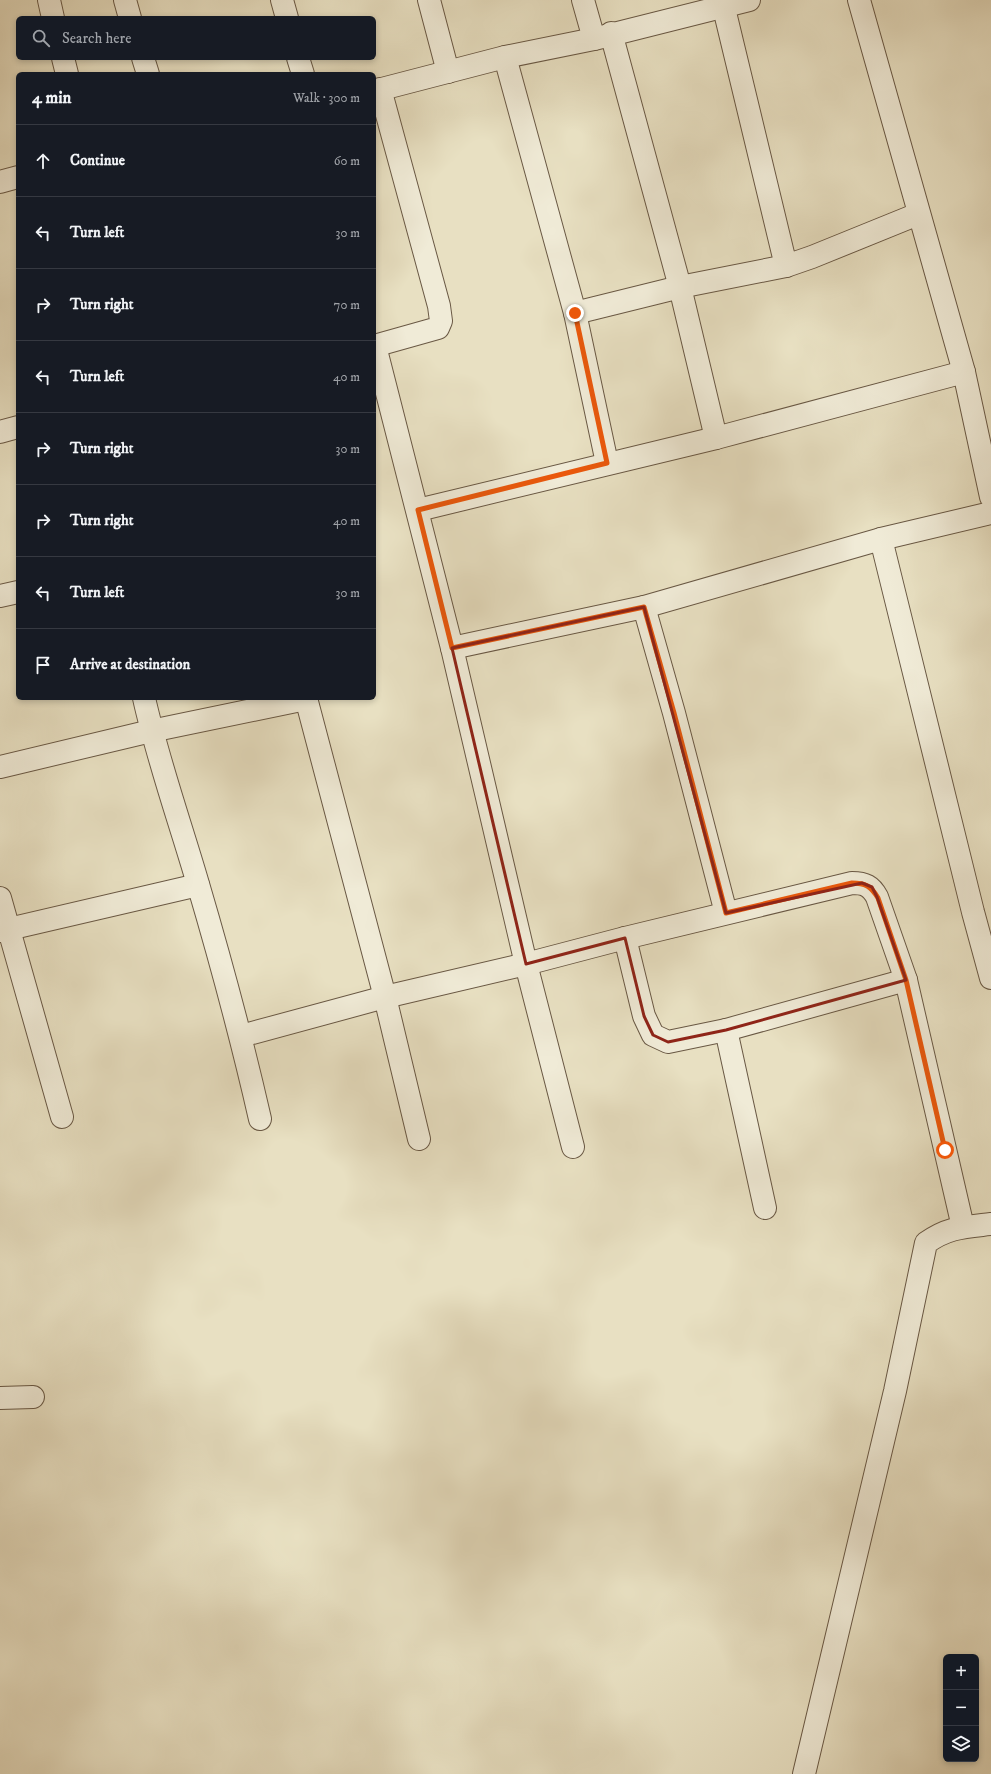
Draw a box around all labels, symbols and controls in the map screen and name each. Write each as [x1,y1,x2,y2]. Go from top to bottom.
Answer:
search box [16,16,376,60]
icon: search [30,27,52,49]
text: Search here [62,29,131,48]
text: 4 min [32,87,71,109]
text: Walk · 300 m [293,90,360,106]
icon: ahead [32,150,54,172]
text: Continue [70,151,125,170]
text: 60 m [334,153,360,169]
icon: left [32,222,54,244]
text: Turn left [70,223,124,242]
text: 30 m [336,225,360,241]
icon: right [32,294,54,316]
text: Turn right [70,295,133,314]
text: 70 m [334,297,360,313]
route end [566,304,584,322]
icon: left [32,366,54,388]
text: Turn left [70,367,124,386]
text: 40 m [333,369,360,385]
icon: right [32,438,54,460]
text: Turn right [70,439,133,458]
text: 30 m [336,441,360,457]
icon: right [32,510,54,532]
text: Turn right [70,511,133,530]
text: 40 m [333,513,360,529]
icon: left [32,582,54,604]
text: Turn left [70,583,124,602]
text: 30 m [336,585,360,601]
icon: arrive [32,654,54,676]
text: Arrive at destination [70,655,190,674]
route start [936,1141,954,1159]
map controls [943,1654,979,1762]
button: + [943,1654,979,1690]
button: − [943,1690,979,1726]
button: layers [943,1726,979,1762]

